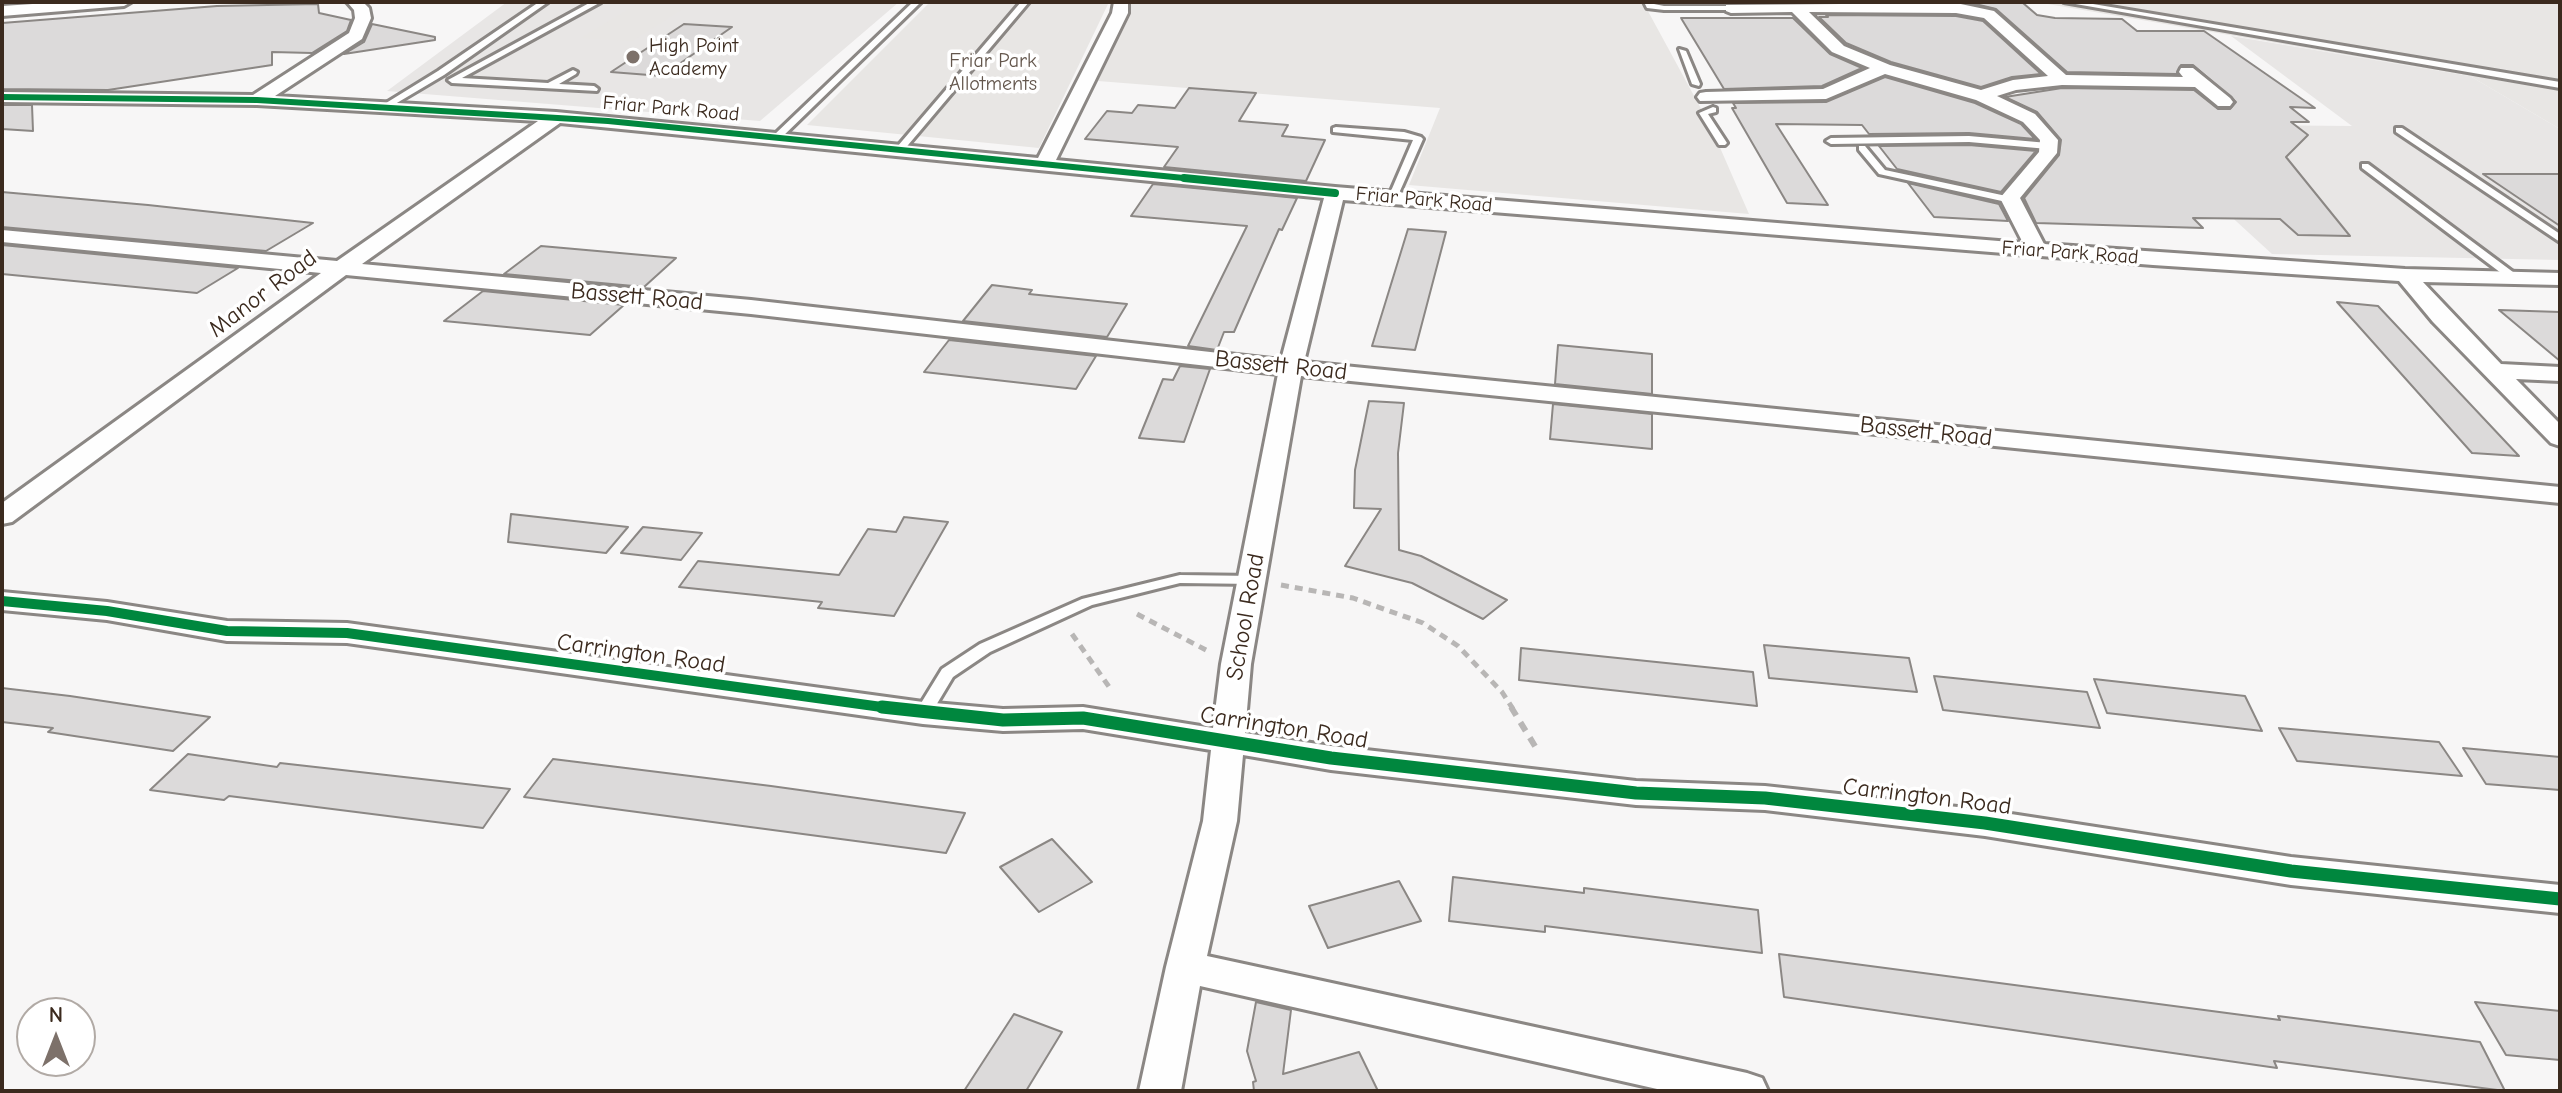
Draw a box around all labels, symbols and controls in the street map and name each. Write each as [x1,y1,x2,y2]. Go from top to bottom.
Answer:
place label: High Point Academy [649,34,738,81]
marker: High Point Academy [624,48,642,66]
park label: Friar Park Allotments [949,49,1037,96]
street label: Friar Park Road [602,91,740,127]
street label: Friar Park Road [1355,182,1493,218]
street label: Friar Park Road [2001,236,2139,270]
street label: Manor Road [203,244,323,344]
street label: Bassett Road [570,277,704,317]
street label: Bassett Road [1213,345,1349,387]
street label: Bassett Road [1858,411,1994,453]
street label: School Road [1221,551,1271,683]
street label: Carrington Road [555,628,727,680]
street label: Carrington Road [1198,701,1370,755]
street label: Carrington Road [1841,772,2013,822]
north arrow [16,997,96,1077]
text: N [49,1002,63,1028]

